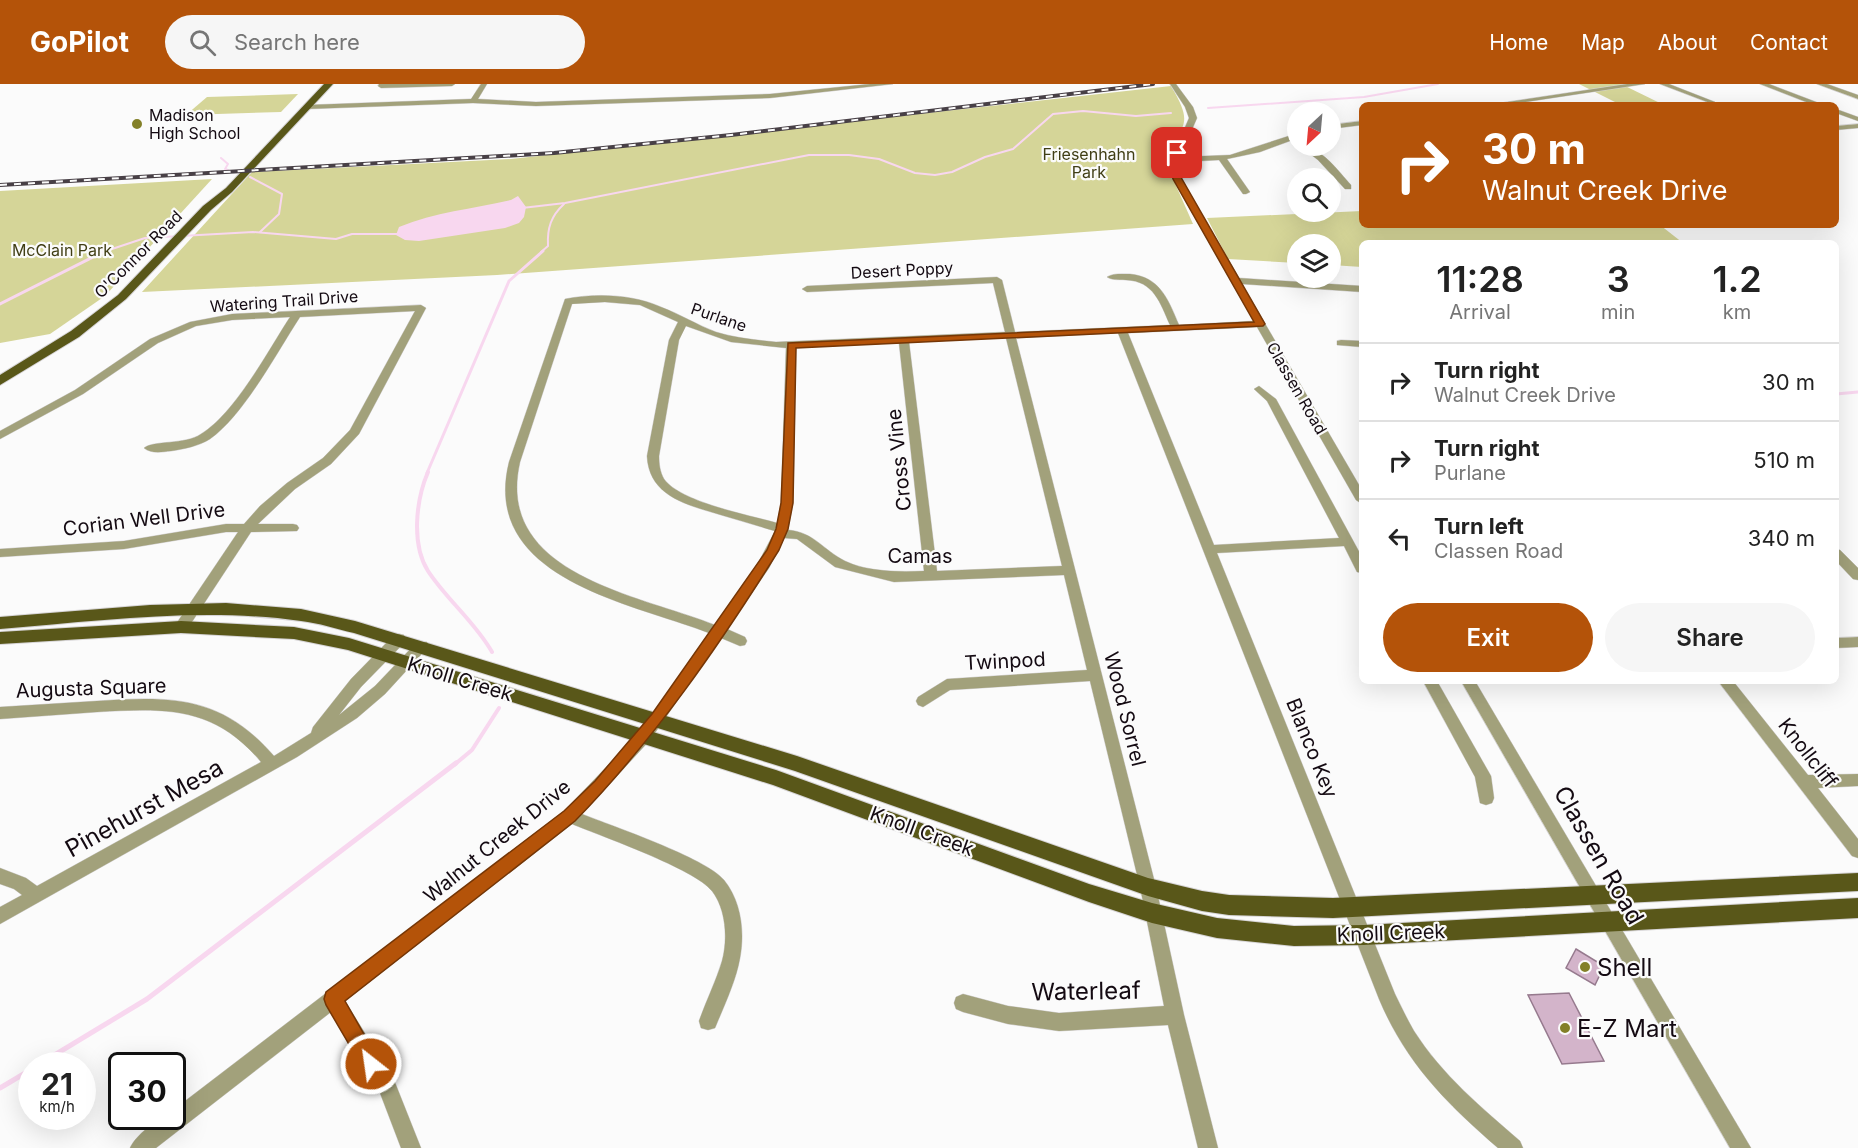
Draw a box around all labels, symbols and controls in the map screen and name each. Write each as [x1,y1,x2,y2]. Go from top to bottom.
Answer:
search box [165,15,585,69]
text: GoPilot [30,25,129,59]
icon: search [186,26,219,59]
text: Search here [234,29,360,55]
text: Home [1489,30,1548,55]
text: Map [1581,30,1625,55]
text: About [1658,30,1717,55]
text: Contact [1750,30,1828,55]
north arrow [1287,102,1341,156]
map controls [1287,102,1341,288]
place label: Madison High School [149,105,240,143]
marker: Madison High School [130,117,144,131]
text: 30 m [1482,123,1586,174]
icon: right [1383,126,1461,204]
pin [1151,127,1202,178]
icon: arrive [1160,136,1193,169]
park label: Friesenhahn Park [1042,144,1136,182]
button: search [1287,168,1341,222]
text: Walnut Creek Drive [1482,174,1728,207]
street label: O'Connor Road [90,206,186,302]
button: layers [1287,234,1341,288]
park label: McClain Park [12,240,112,260]
street label: Desert Poppy [850,257,954,283]
text: 11:28 [1436,257,1524,301]
text: 3 [1607,257,1630,301]
text: 1.2 [1713,257,1762,301]
street label: Watering Trail Drive [209,286,359,316]
street label: Purlane [689,298,749,336]
text: Arrival [1449,300,1511,324]
text: min [1601,300,1635,324]
text: km [1723,300,1751,324]
street label: Classen Road [1263,338,1331,438]
text: Turn right [1434,357,1540,383]
icon: right [1383,366,1416,399]
text: 30 m [1762,369,1815,395]
text: Walnut Creek Drive [1434,383,1616,407]
street label: Cross Vine [882,408,916,512]
text: Turn right [1434,435,1540,461]
icon: right [1383,444,1416,477]
text: 510 m [1753,447,1815,473]
text: Purlane [1434,461,1506,485]
street label: Corian Well Drive [62,497,226,541]
text: Turn left [1434,513,1524,539]
icon: left [1383,522,1416,555]
text: 340 m [1748,525,1815,551]
text: Classen Road [1434,539,1563,563]
street label: Camas [887,544,953,568]
button: Exit [1383,603,1593,672]
button: Share [1605,603,1815,672]
street label: Twinpod [964,647,1046,675]
street label: Wood Sorrel [1099,649,1151,769]
street label: Knoll Creek [405,652,515,706]
street label: Augusta Square [15,673,167,703]
street label: Blanco Key [1281,695,1343,801]
street label: Knollcliff [1773,713,1843,793]
street label: Pinehurst Mesa [60,753,228,863]
street label: Walnut Creek Drive [419,774,575,908]
street label: Classen Road [1548,781,1650,929]
street label: Knoll Creek [867,801,977,861]
street label: Knoll Creek [1336,919,1446,947]
place label: Shell [1597,953,1652,982]
marker: Shell [1578,960,1592,974]
street label: Waterleaf [1031,976,1141,1006]
place label: E-Z Mart [1577,1014,1677,1043]
marker: E-Z Mart [1558,1021,1572,1035]
position arrow [339,1032,403,1096]
speed limit sign: 30 [108,1052,186,1130]
text: 21 [41,1066,73,1102]
text: km/h [39,1097,75,1116]

